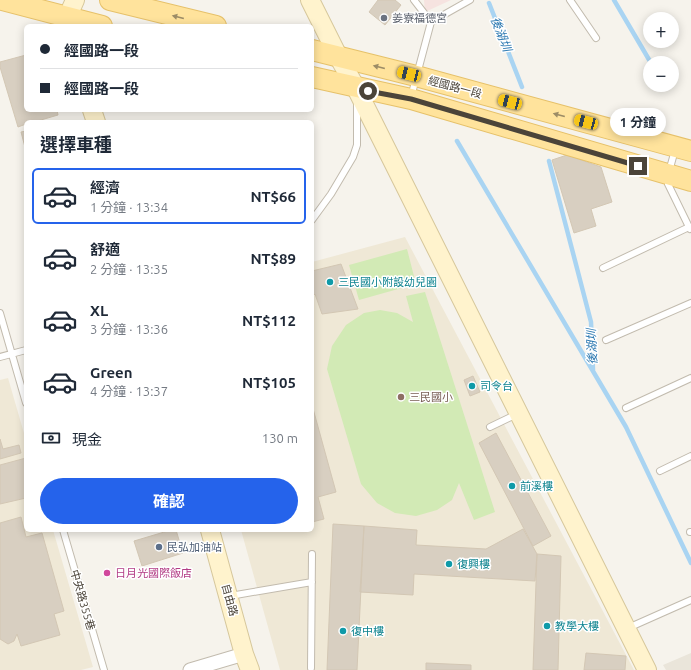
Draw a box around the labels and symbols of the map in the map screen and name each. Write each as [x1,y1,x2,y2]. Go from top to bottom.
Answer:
place label: 姜寮福德宮 [392,12,447,24]
one-way arrow [171,13,184,19]
marker: 姜寮福德宮 [379,13,389,23]
water label: 後湖圳 [489,15,515,55]
one-way arrow [373,63,385,69]
car [396,65,422,83]
street label: 經國路一段 [427,74,483,100]
route start [359,82,377,100]
car [497,93,523,111]
callout: 1 分鐘 [610,108,666,136]
one-way arrow [552,112,564,118]
car [573,113,599,131]
route end [629,157,647,175]
place label: 三民國小附設幼兒園 [338,276,437,288]
marker: 三民國小附設幼兒園 [325,277,335,287]
water label: 後湖圳 [584,327,599,365]
place label: 司令台 [480,380,513,392]
marker: 司令台 [467,381,477,391]
place label: 三民國小 [409,391,453,403]
marker: 三民國小 [396,392,406,402]
place label: 前溪樓 [520,480,553,492]
marker: 前溪樓 [507,481,517,491]
place label: 民弘加油站 [167,541,222,553]
marker: 民弘加油站 [154,542,164,552]
place label: 復興樓 [457,558,490,570]
marker: 復興樓 [444,559,454,569]
place label: 日月光國際飯店 [115,567,192,579]
street label: 中央路355巷 [69,568,97,632]
marker: 日月光國際飯店 [102,568,112,578]
street label: 自由路 [220,583,240,617]
place label: 教學大樓 [555,620,599,632]
marker: 教學大樓 [542,621,552,631]
place label: 復中樓 [351,625,384,637]
marker: 復中樓 [338,626,348,636]

